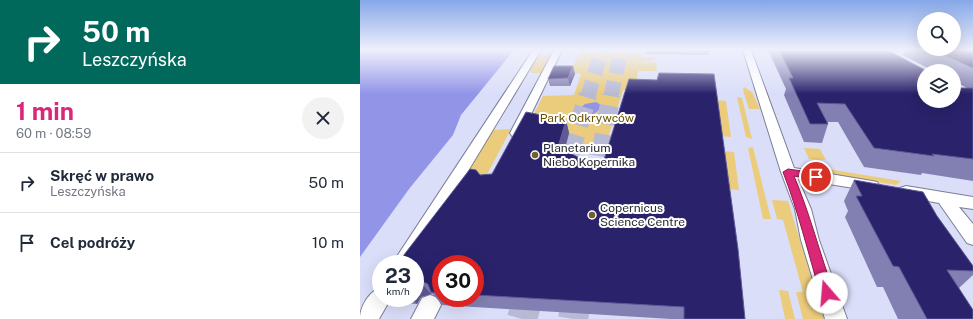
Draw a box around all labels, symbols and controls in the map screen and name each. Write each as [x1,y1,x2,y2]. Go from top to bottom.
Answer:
map controls [917,12,961,108]
button: search [917,12,961,56]
text: 50 m [82,15,150,48]
icon: right [16,16,68,68]
text: Leszczyńska [82,49,187,70]
button: layers [917,64,961,108]
text: 1 min [16,97,74,125]
button: close [302,97,344,139]
park label: Park Odkrywców [540,111,635,125]
text: 60 m · 08:59 [16,126,91,141]
place label: Planetarium Niebo Kopernika [543,141,635,169]
marker: Planetarium Niebo Kopernika [530,150,540,160]
pin [799,160,833,194]
icon: arrive [805,166,827,188]
text: Skręć w prawo [50,167,154,184]
icon: right [16,172,38,194]
text: 50 m [309,174,344,191]
text: Leszczyńska [50,184,126,199]
place label: Copernicus Science Centre [600,201,685,229]
marker: Copernicus Science Centre [587,210,597,220]
icon: arrive [16,232,38,254]
text: Cel podróży [50,234,135,251]
text: 10 m [312,234,344,251]
speed limit sign: 30 [432,255,484,307]
text: 23 [385,264,411,288]
position arrow [806,272,848,314]
text: km/h [386,285,410,297]

